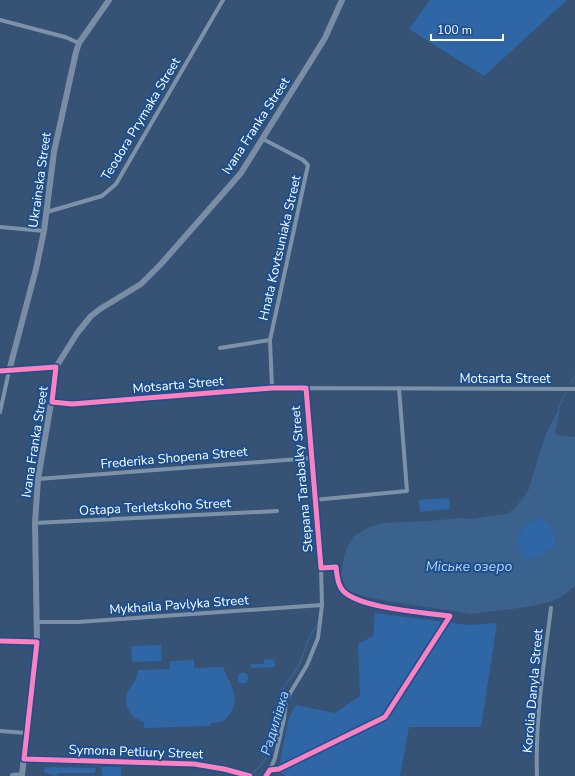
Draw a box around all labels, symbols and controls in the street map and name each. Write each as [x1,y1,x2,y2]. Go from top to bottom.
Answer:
scale bar [431,16,503,42]
text: 100 m [437,22,472,38]
street label: Teodora Prymaka Street [97,54,185,184]
street label: Ivana Franka Street [218,74,294,178]
street label: Ukrainska Street [24,131,56,229]
street label: Hnata Kovtsuniaka Street [255,173,306,322]
street label: Motsarta Street [459,370,551,388]
street label: Motsarta Street [132,372,225,398]
street label: Ivana Franka Street [17,385,53,499]
street label: Stepana Tarabalky Street [287,405,317,553]
street label: Frederika Shopena Street [100,443,249,473]
street label: Ostapa Terletskoho Street [78,494,232,520]
water label: Міське озеро [426,557,512,576]
street label: Mykhaila Pavlyka Street [109,591,250,619]
street label: Korolia Danyla Street [519,628,547,754]
water label: Радилівка [256,688,294,758]
street label: Symona Petliury Street [68,741,204,763]

